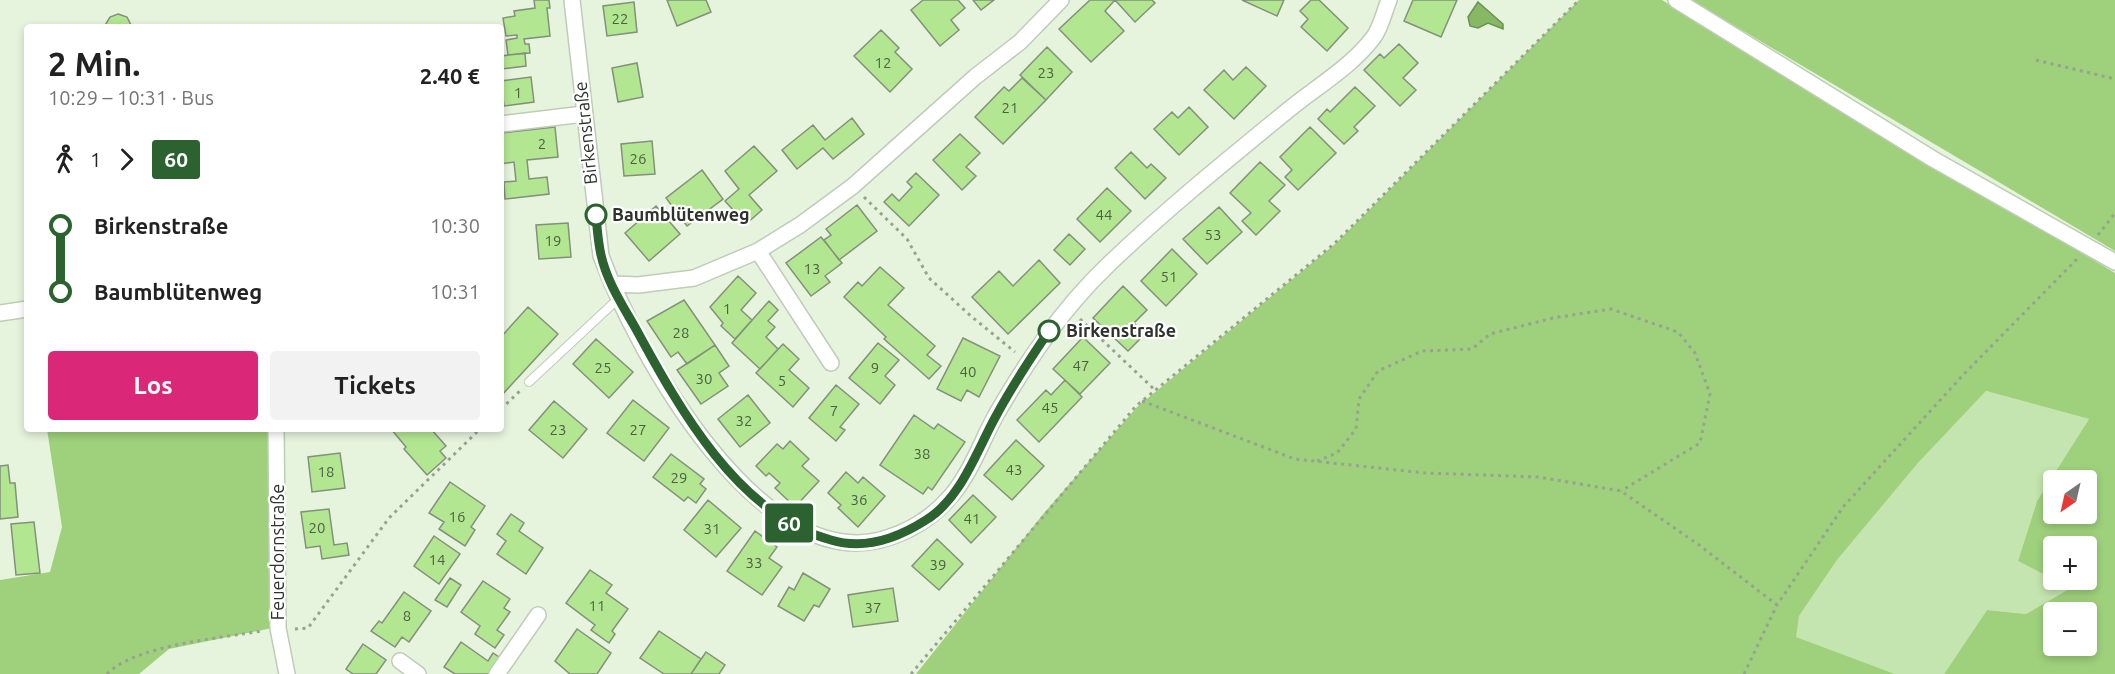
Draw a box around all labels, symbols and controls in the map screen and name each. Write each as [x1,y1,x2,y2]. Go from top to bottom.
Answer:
house number: 22 [612,10,628,27]
text: 2 Min. [48,45,140,82]
house number: 12 [875,54,891,71]
text: 2.40 € [420,63,480,88]
house number: 23 [1038,64,1054,81]
street label: Birkenstraße [570,81,600,186]
house number: 1 [514,84,522,101]
text: 10:29 – 10:31 · Bus [48,86,214,109]
house number: 21 [1002,99,1018,116]
house number: 2 [538,135,546,152]
icon: walk [48,143,81,176]
icon: forward [110,143,143,176]
text: 60 [164,147,188,171]
text: 1 [90,148,101,171]
house number: 26 [630,150,646,167]
marker: Baumblütenweg [585,204,607,226]
place label: Baumblütenweg [612,204,750,224]
house number: 44 [1096,206,1112,223]
text: Birkenstraße [94,213,229,238]
text: 10:30 [430,214,480,237]
house number: 53 [1205,226,1221,243]
house number: 19 [545,232,561,249]
house number: 13 [804,260,820,277]
house number: 51 [1161,268,1177,285]
text: Baumblütenweg [94,279,262,304]
text: 10:31 [430,280,480,303]
house number: 1 [723,300,731,317]
marker: Birkenstraße [1038,320,1060,342]
place label: Birkenstraße [1066,320,1176,340]
house number: 28 [673,324,689,341]
button: Los [48,351,258,420]
button: Tickets [270,351,480,420]
house number: 47 [1073,357,1089,374]
house number: 25 [595,359,611,376]
house number: 9 [871,359,879,376]
house number: 40 [960,363,976,380]
house number: 30 [696,370,712,387]
house number: 5 [778,372,786,389]
house number: 45 [1042,399,1058,416]
house number: 7 [830,402,838,419]
house number: 32 [736,412,752,429]
house number: 23 [550,421,566,438]
house number: 27 [630,421,646,438]
house number: 38 [914,445,930,462]
house number: 43 [1006,461,1022,478]
house number: 18 [318,463,334,480]
house number: 29 [671,469,687,486]
north arrow [2043,470,2097,524]
map controls [2043,470,2097,656]
street label: Feuerdornstraße [267,484,287,620]
house number: 36 [851,491,867,508]
line badge: 60 [762,504,816,542]
house number: 16 [449,508,465,525]
house number: 41 [964,510,980,527]
text: 60 [777,511,801,535]
house number: 20 [309,519,325,536]
house number: 31 [704,520,720,537]
button: + [2043,536,2097,590]
house number: 14 [429,551,445,568]
house number: 33 [746,554,762,571]
house number: 39 [930,556,946,573]
house number: 11 [589,597,605,614]
house number: 37 [865,599,881,616]
button: − [2043,602,2097,656]
house number: 8 [403,607,411,624]

